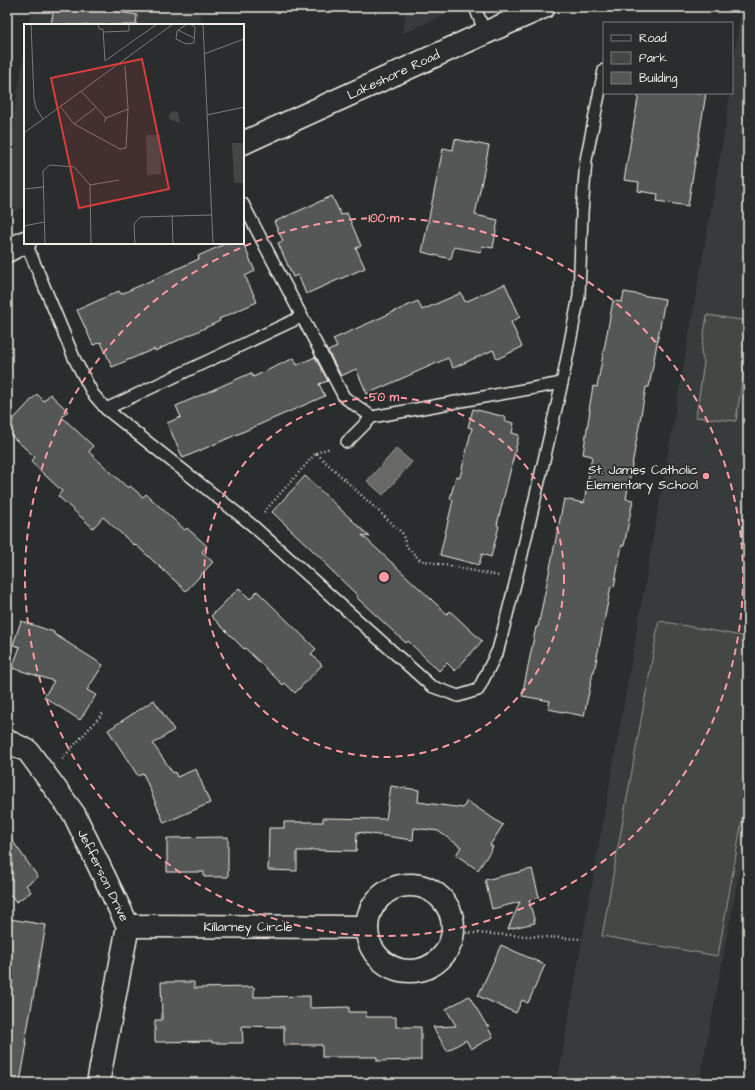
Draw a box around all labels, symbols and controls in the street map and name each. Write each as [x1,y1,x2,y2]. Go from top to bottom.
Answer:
legend [603,22,733,94]
inset map [24,24,244,244]
text: Road [639,30,667,47]
street label: Lakeshore Road [344,45,443,104]
text: Park [639,50,667,67]
text: Building [639,70,677,88]
text: 100 m [369,210,400,227]
text: 50 m [369,389,400,406]
place label: St. James Catholic Elementary School [587,461,698,495]
marker: St. James Catholic Elementary School [701,471,711,481]
centre of rings [377,570,391,584]
street label: Jefferson Drive [73,826,133,925]
street label: Killarney Circle [203,918,293,937]

